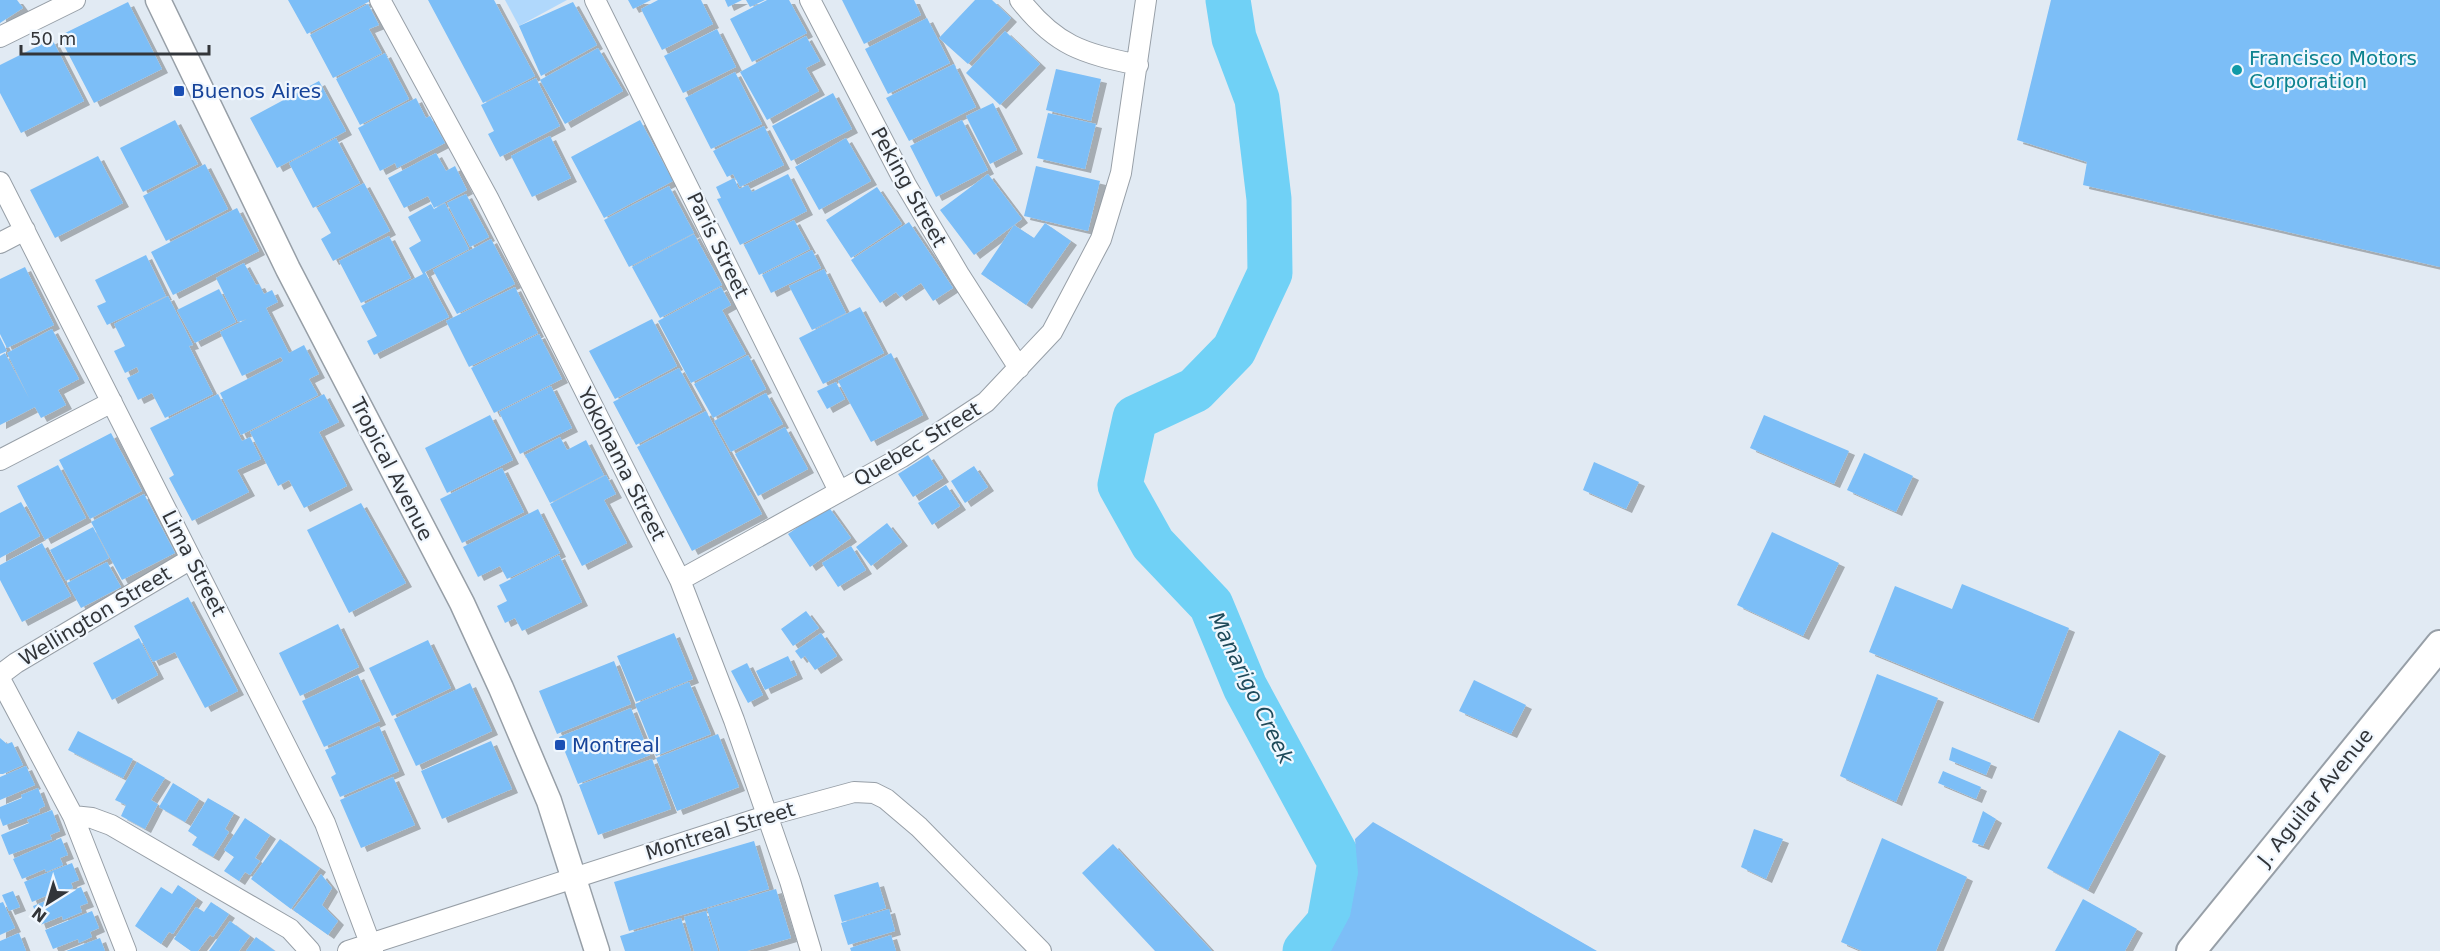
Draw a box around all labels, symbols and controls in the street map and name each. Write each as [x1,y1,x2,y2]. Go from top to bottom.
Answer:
scale bar [21,18,208,56]
text: 50 m [30,28,76,49]
place label: Francisco Motors Corporation [2249,46,2417,93]
marker: Francisco Motors Corporation [2230,63,2244,77]
place label: Buenos Aires [191,79,321,103]
marker: Buenos Aires [172,84,186,98]
street label: Peking Street [866,123,952,251]
street label: Paris Street [682,188,754,302]
street label: Yokohama Street [573,383,671,545]
street label: Tropical Avenue [345,393,438,544]
street label: Quebec Street [849,397,985,491]
street label: Lima Street [157,506,231,620]
street label: Wellington Street [15,561,175,671]
water label: Manarigo Creek [1204,608,1298,769]
street label: J. Aguilar Avenue [2251,723,2378,872]
place label: Montreal [572,733,660,757]
marker: Montreal [553,738,567,752]
street label: Montreal Street [642,797,798,865]
north arrow [18,873,78,933]
text: N [28,903,50,926]

